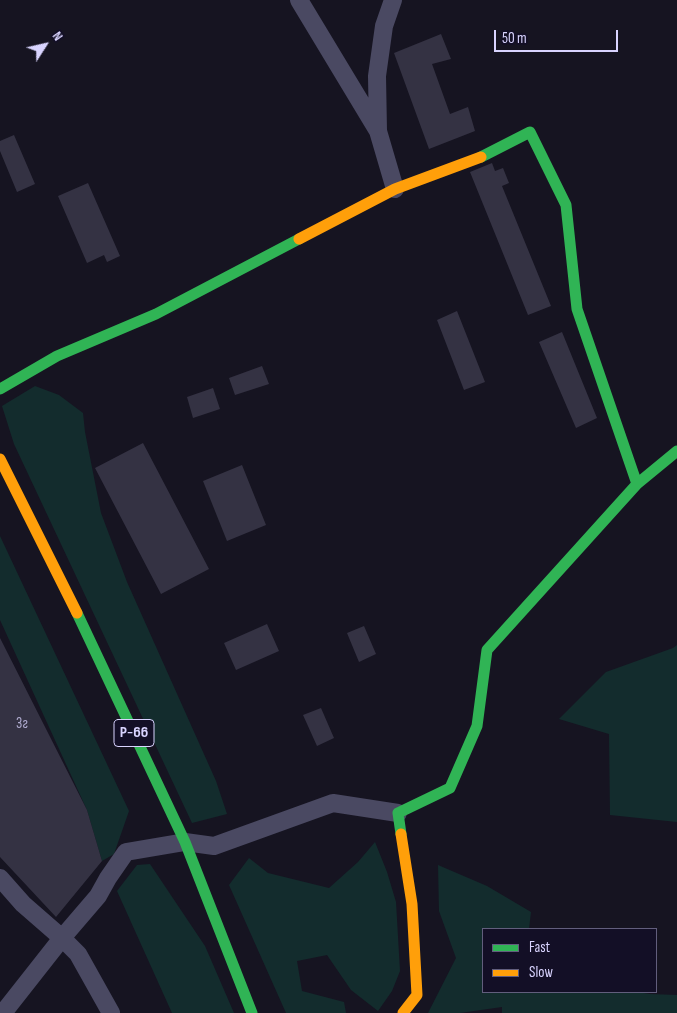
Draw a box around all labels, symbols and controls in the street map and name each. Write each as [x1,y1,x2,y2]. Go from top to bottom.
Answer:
north arrow [20,20,70,70]
scale bar [497,20,621,52]
text: N [49,28,67,44]
text: 50 m [502,29,527,48]
house number: 3г [16,715,28,733]
road number: Р-66 [114,720,154,746]
legend [482,928,657,993]
text: Fast [529,938,550,957]
text: Slow [529,963,553,982]

